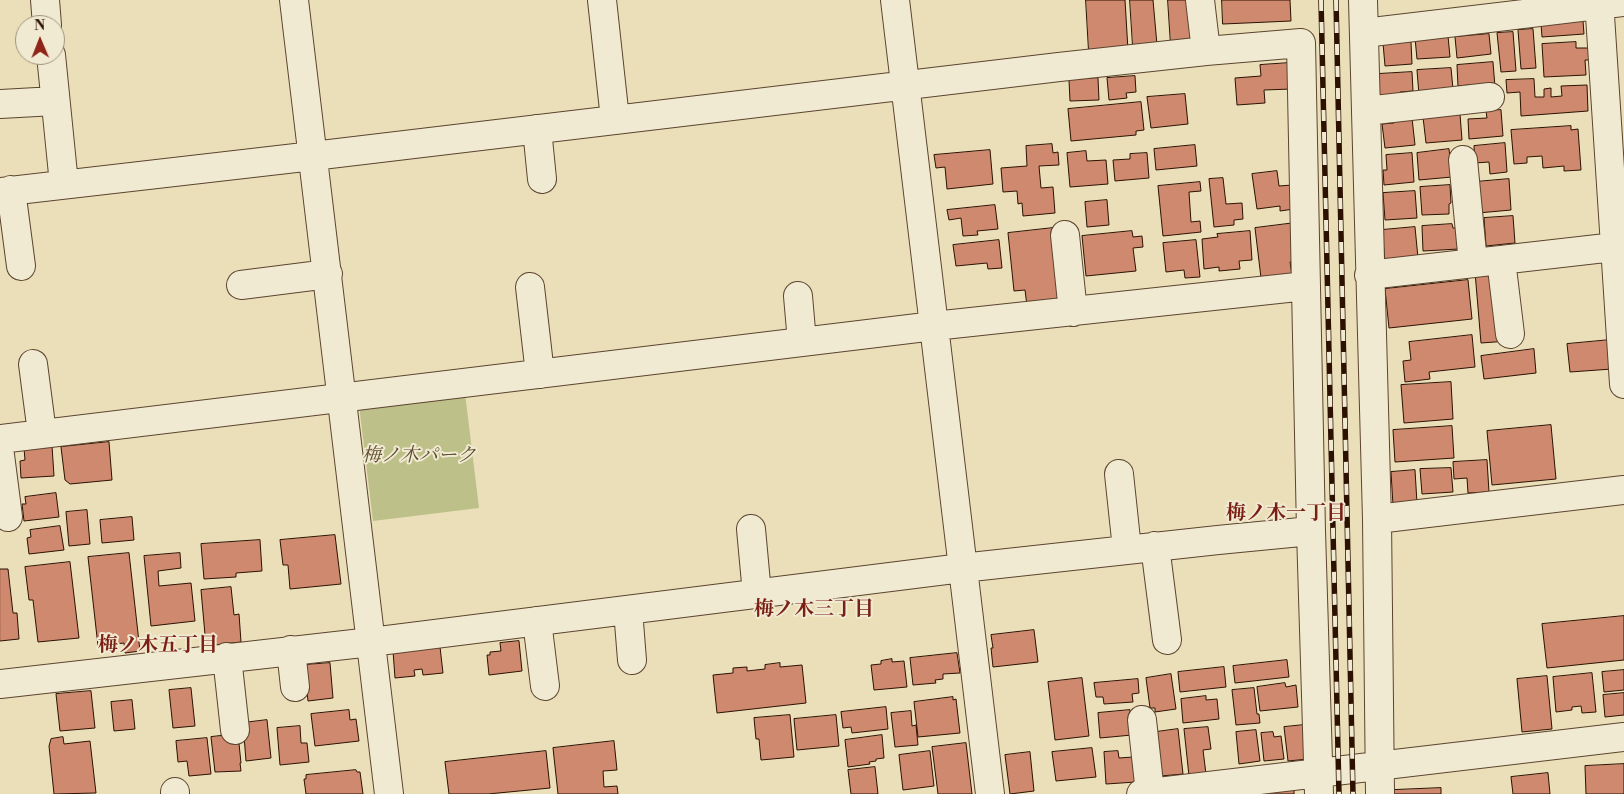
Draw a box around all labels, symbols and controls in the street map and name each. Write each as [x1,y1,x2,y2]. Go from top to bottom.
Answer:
north arrow [15,15,65,65]
text: N [34,17,45,35]
park label: 梅ノ木パーク [362,445,476,467]
district label: 梅ノ木一丁目 [1226,502,1346,526]
district label: 梅ノ木三丁目 [754,598,874,622]
district label: 梅ノ木五丁目 [98,634,218,658]

